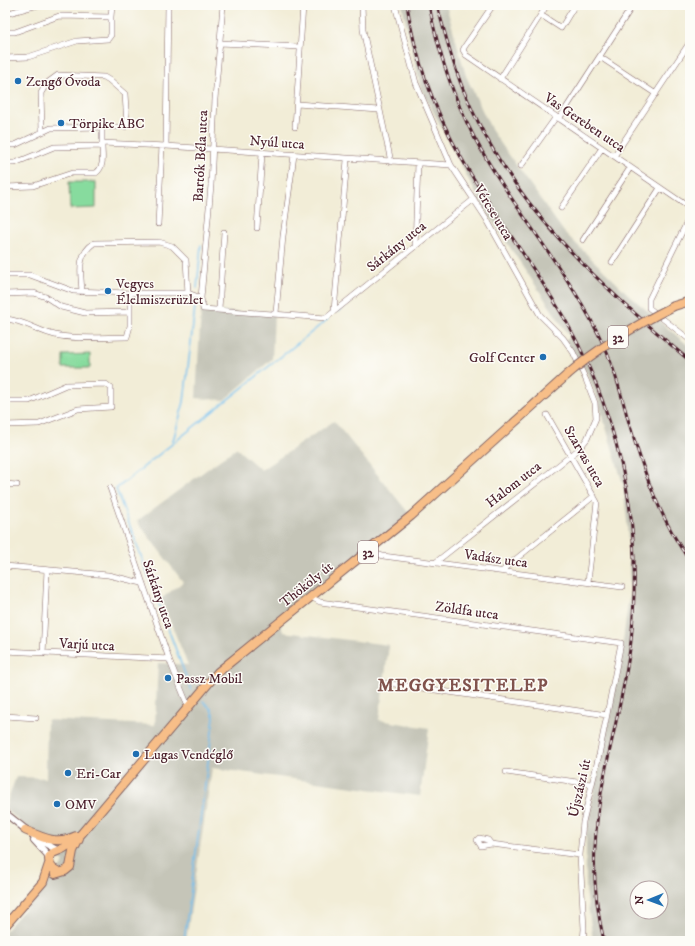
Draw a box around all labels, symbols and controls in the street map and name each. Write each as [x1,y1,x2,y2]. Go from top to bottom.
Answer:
place label: Zengő Óvoda [26,73,101,91]
marker: Zengő Óvoda [13,76,23,86]
street label: Vas Gereben utca [540,88,629,157]
street label: Bartók Béla utca [190,109,212,203]
place label: Törpike ABC [69,115,145,133]
marker: Törpike ABC [56,118,66,128]
street label: Nyúl utca [249,132,305,154]
street label: Vércse utca [469,181,517,244]
street label: Sárkány utca [363,217,430,276]
place label: Vegyes Élelmiszerüzlet [115,275,204,309]
marker: Vegyes Élelmiszerüzlet [103,286,113,296]
road number: 32 [608,326,628,348]
place label: Golf Center [469,349,536,367]
marker: Golf Center [538,352,548,362]
street label: Szarvas utca [559,423,609,490]
street label: Halom utca [482,458,545,512]
road number: 32 [358,541,378,563]
street label: Vadász utca [462,545,529,572]
street label: Sárkány utca [138,558,178,631]
street label: Thököly út [276,558,337,612]
street label: Zöldfa utca [434,598,500,624]
street label: Varjú utca [58,635,115,655]
place label: Passz Mobil [176,670,243,688]
marker: Passz Mobil [163,673,173,683]
district label: MEGGYESITELEP [377,675,549,697]
place label: Lugas Vendéglő [144,746,233,764]
marker: Lugas Vendéglő [131,749,141,759]
street label: Újszászi út [565,757,596,819]
place label: Eri-Car [76,765,122,783]
marker: Eri-Car [63,768,73,778]
place label: OMV [65,796,98,814]
marker: OMV [52,799,62,809]
north arrow [629,880,669,920]
text: N [633,896,647,905]

